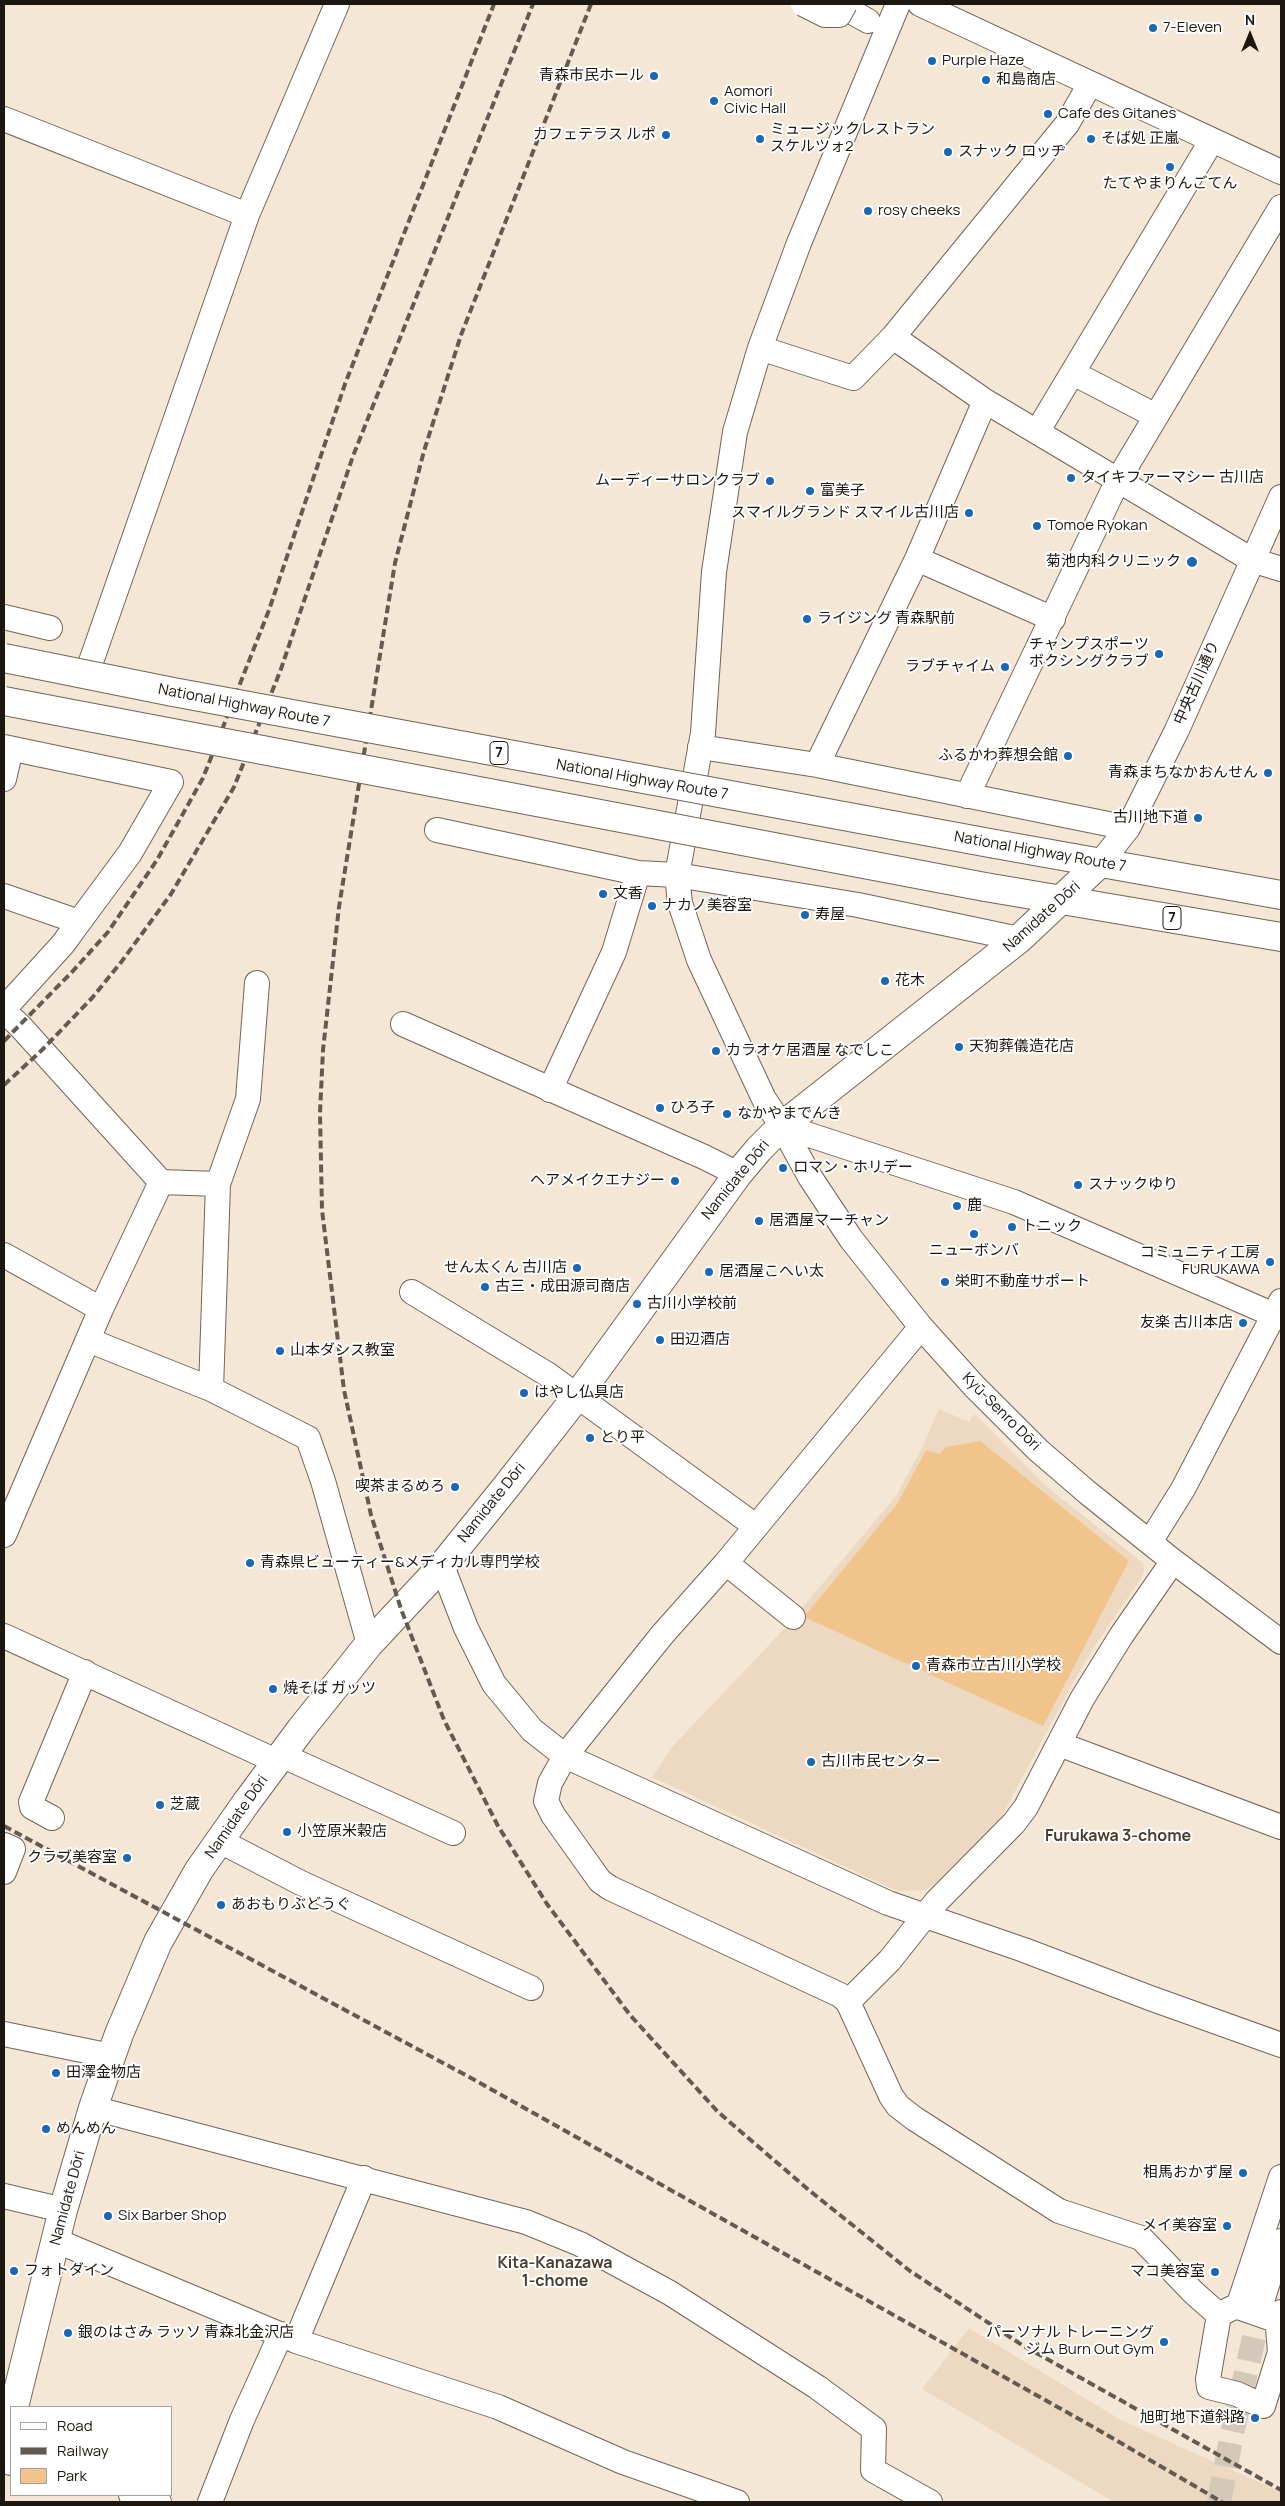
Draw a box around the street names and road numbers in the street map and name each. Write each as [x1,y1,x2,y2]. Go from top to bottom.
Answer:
street label: 中央古川通り [1170,638,1224,728]
street label: National Highway Route 7 [157,681,331,731]
road number: 7 [490,741,508,764]
street label: National Highway Route 7 [555,756,729,804]
street label: National Highway Route 7 [953,828,1127,876]
street label: Namidate Dōri [1000,878,1084,956]
road number: 7 [1163,906,1181,930]
street label: Namidate Dōri [698,1136,774,1224]
street label: Kyū-Senro Dōri [958,1369,1044,1455]
street label: Namidate Dōri [454,1459,530,1547]
street label: Namidate Dōri [202,1772,272,1862]
street label: Namidate Dōri [47,2149,89,2247]

